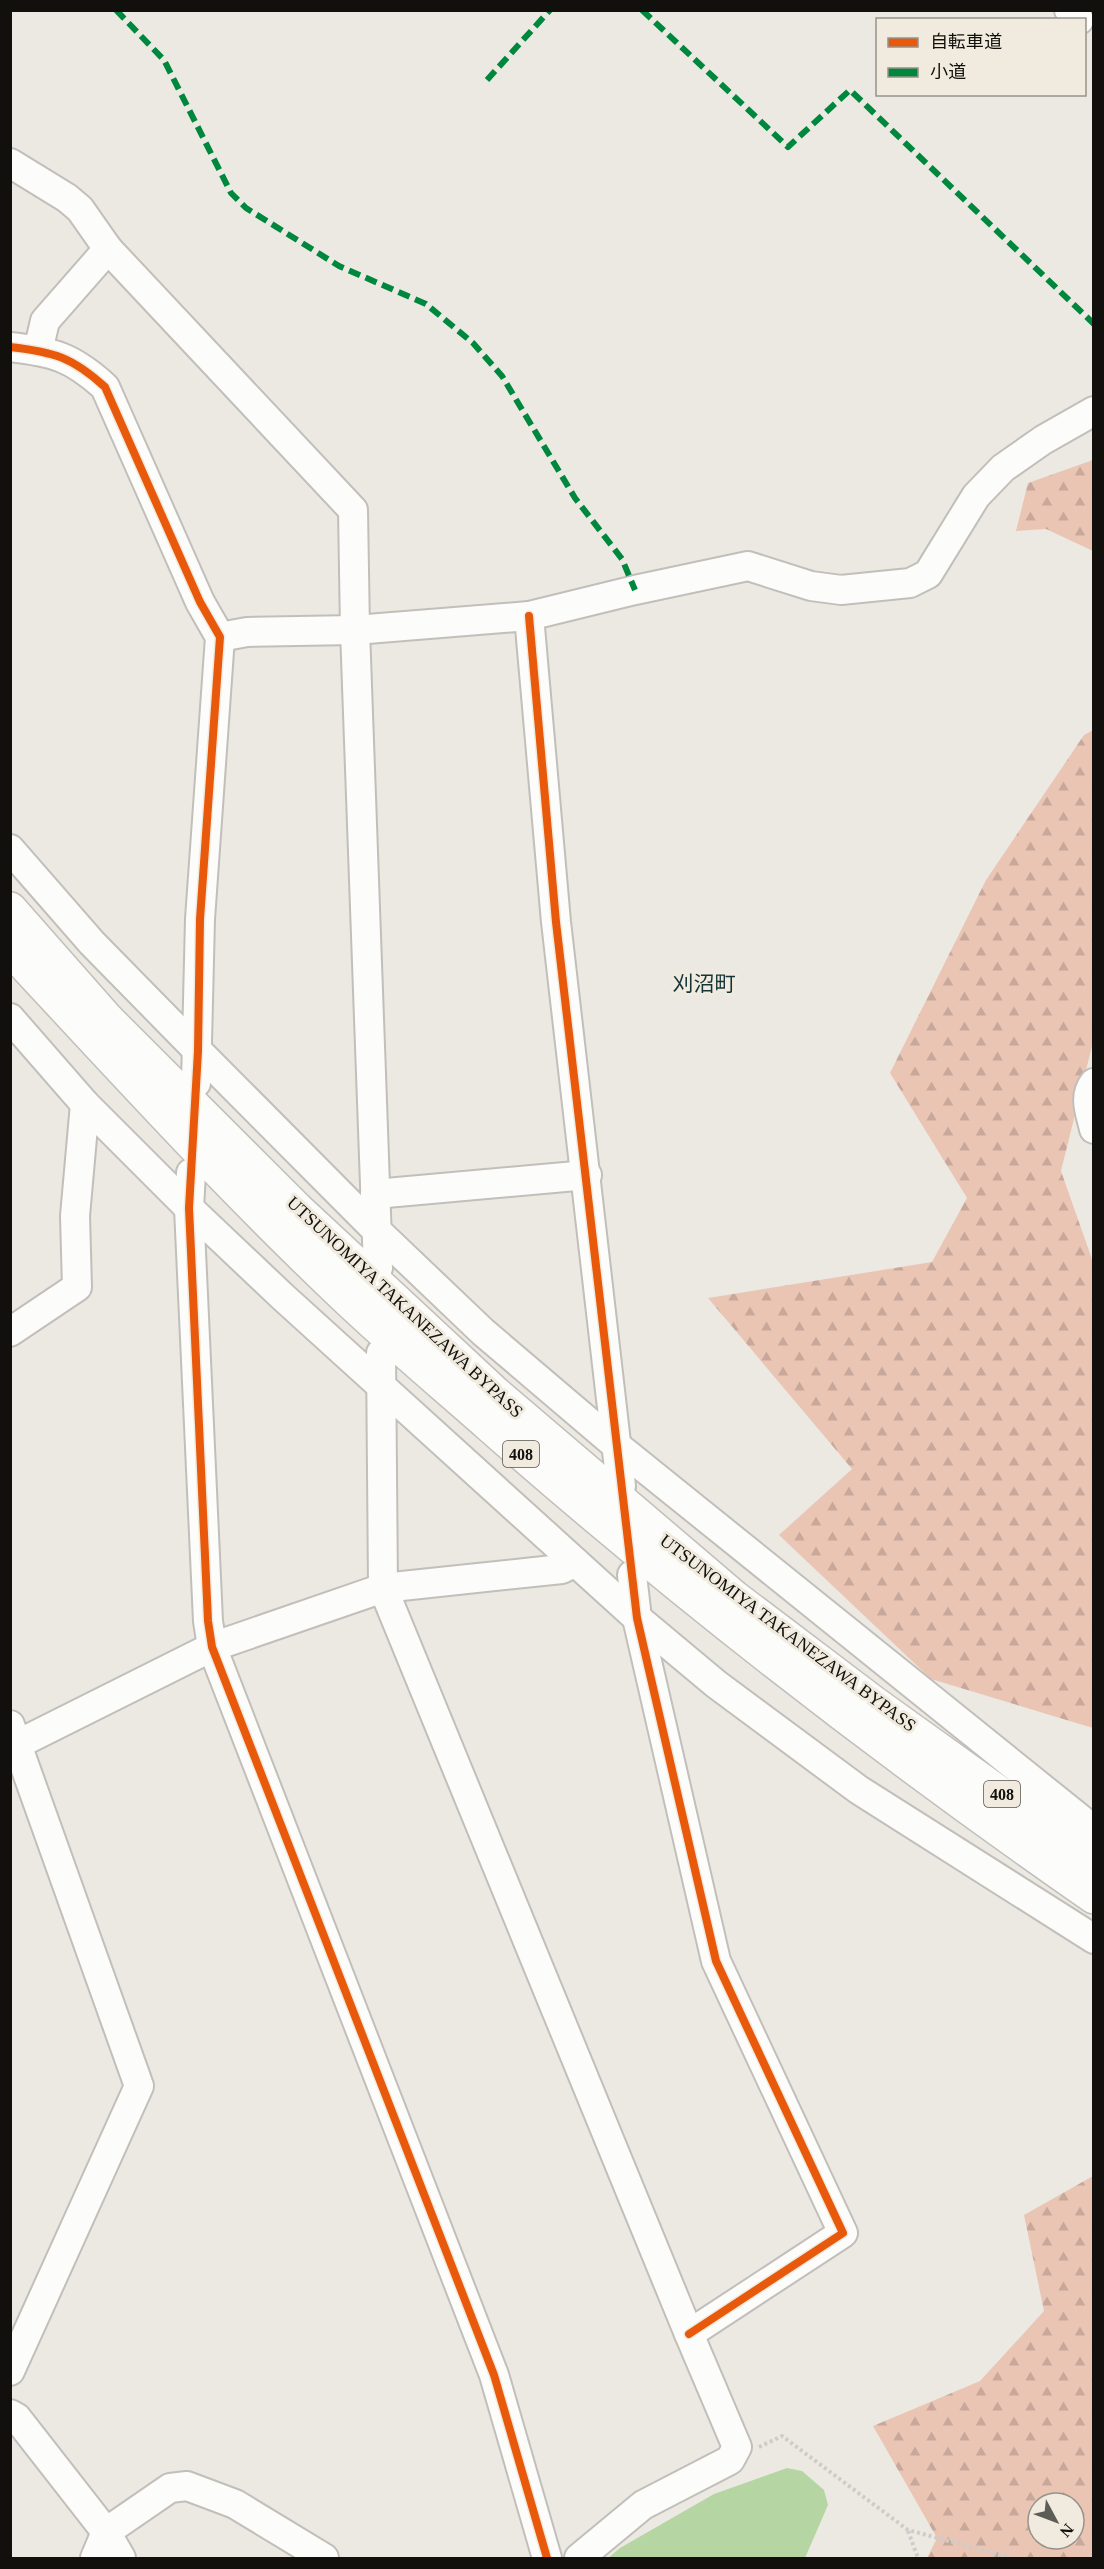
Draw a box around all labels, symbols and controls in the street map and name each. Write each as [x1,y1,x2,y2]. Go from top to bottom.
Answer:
legend [876,18,1086,96]
text: 自転車道 [930,32,1002,52]
text: 小道 [930,62,966,82]
district label: 刈沼町 [673,972,736,996]
street label: UTSUNOMIYA TAKANEZAWA BYPASS [283,1192,527,1422]
road number: 408 [503,1441,539,1467]
street label: UTSUNOMIYA TAKANEZAWA BYPASS [656,1530,920,1736]
road number: 408 [984,1781,1020,1807]
north arrow [1026,2491,1086,2551]
text: N [1056,2521,1077,2541]

